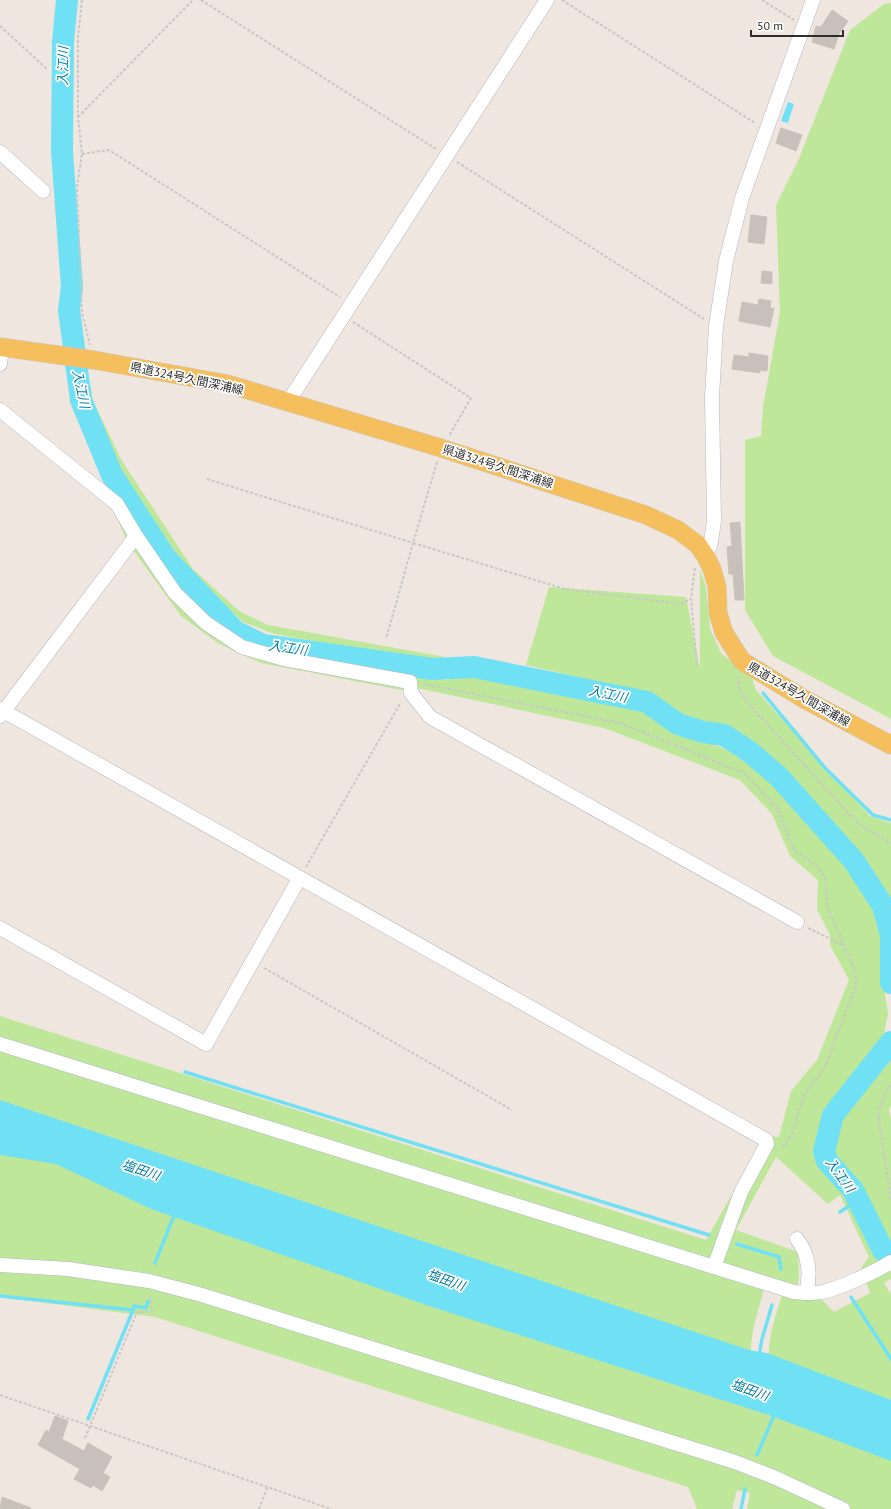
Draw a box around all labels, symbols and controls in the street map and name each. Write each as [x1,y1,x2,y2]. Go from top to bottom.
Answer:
scale bar [751,12,843,38]
text: 50 m [757,18,783,33]
water label: 入江川 [54,44,72,86]
street label: 県道324号久間深浦線 [129,359,245,397]
water label: 入江川 [69,368,94,412]
street label: 県道324号久間深浦線 [441,441,555,491]
water label: 入江川 [267,637,310,659]
street label: 県道324号久間深浦線 [745,659,853,729]
water label: 入江川 [587,682,631,706]
water label: 入江川 [822,1154,860,1197]
water label: 塩田川 [120,1156,164,1185]
water label: 塩田川 [425,1265,469,1295]
water label: 塩田川 [729,1375,773,1405]

